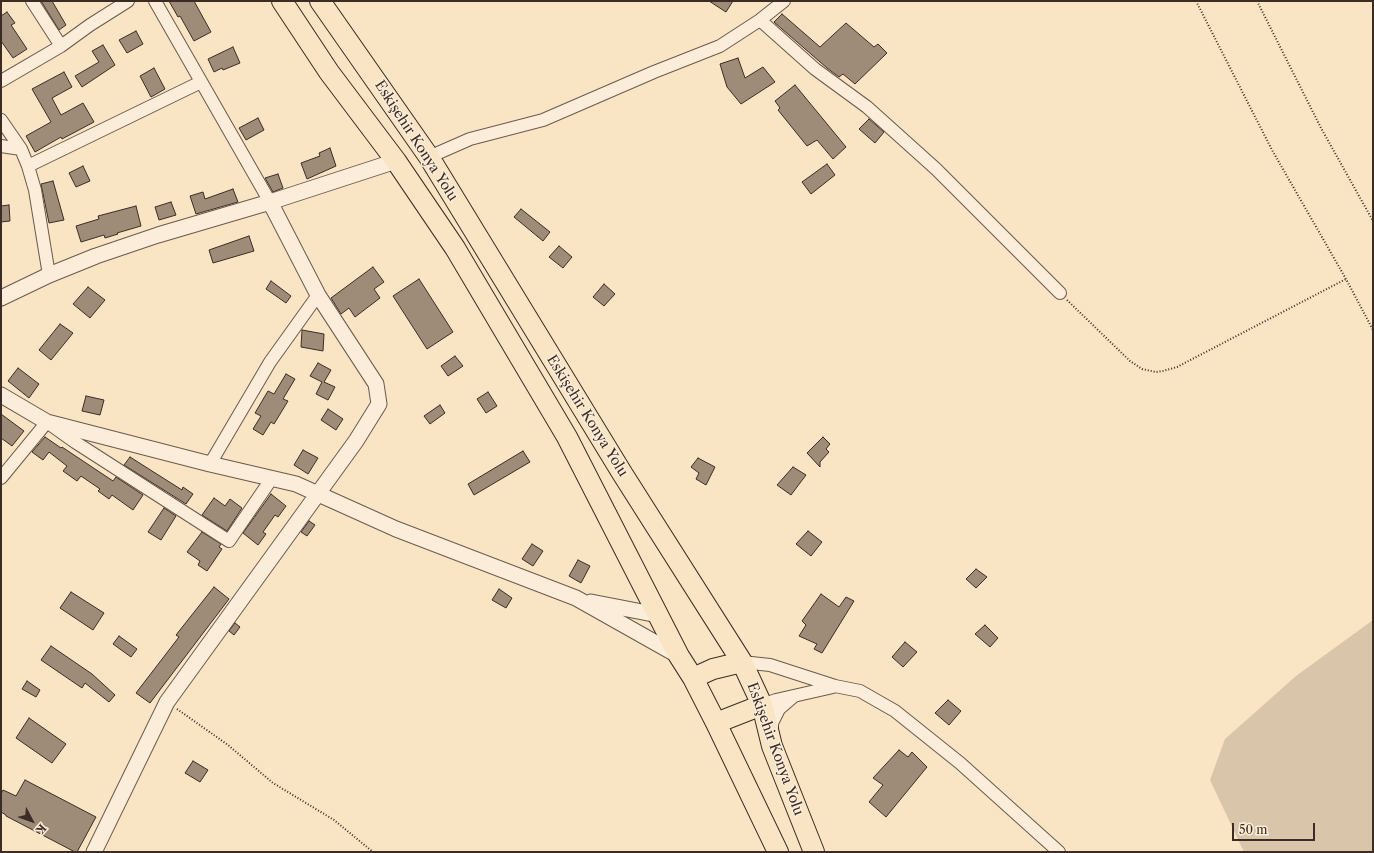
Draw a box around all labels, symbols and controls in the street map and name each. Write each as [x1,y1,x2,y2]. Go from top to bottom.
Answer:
street label: Eskişehir Konya Yolu [371,78,461,204]
street label: Eskişehir Konya Yolu [543,352,631,480]
street label: Eskişehir Konya Yolu [743,680,807,818]
north arrow [12,801,52,841]
scale bar [1234,815,1317,841]
text: K [33,821,49,837]
text: 50 m [1239,822,1268,837]

